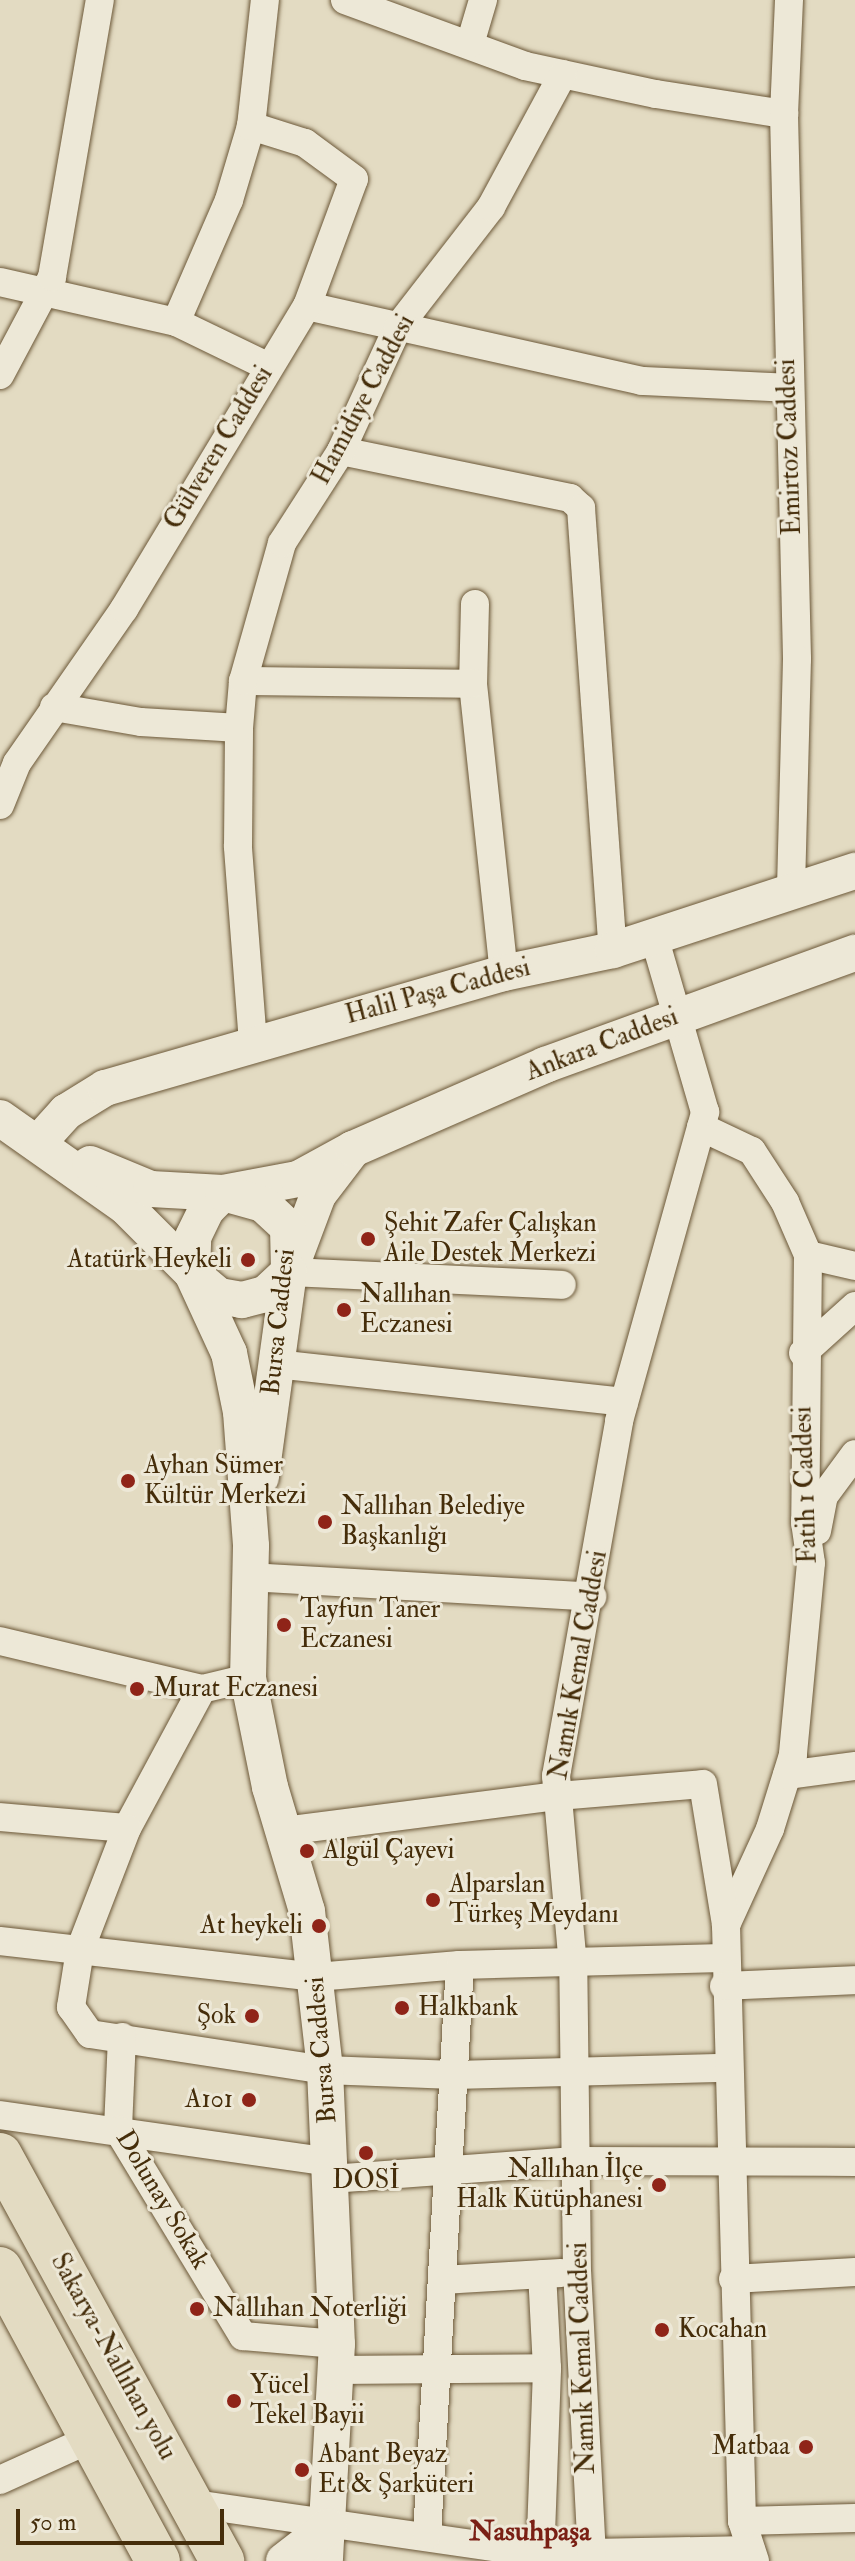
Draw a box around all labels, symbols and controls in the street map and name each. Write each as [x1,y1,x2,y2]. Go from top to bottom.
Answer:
street label: Hamidiye Caddesi [306,310,422,490]
street label: Emirtoz Caddesi [771,358,809,536]
street label: Gülveren Caddesi [158,361,280,535]
street label: Halil Paşa Caddesi [342,952,534,1032]
street label: Ankara Caddesi [521,1002,683,1088]
place label: Şehit Zafer Çalışkan Aile Destek Merkezi [384,1208,597,1270]
marker: Şehit Zafer Çalışkan Aile Destek Merkezi [359,1230,377,1248]
place label: Atatürk Heykeli [67,1244,232,1276]
street label: Bursa Caddesi [256,1247,302,1397]
marker: Atatürk Heykeli [239,1251,257,1269]
place label: Nallıhan Eczanesi [360,1279,453,1340]
marker: Nallıhan Eczanesi [335,1301,353,1319]
street label: Fatih 1 Caddesi [788,1406,824,1564]
place label: Ayhan Sümer Kültür Merkezi [144,1450,306,1512]
marker: Ayhan Sümer Kültür Merkezi [119,1472,137,1490]
place label: Nallıhan Belediye Başkanlığı [341,1491,525,1552]
marker: Nallıhan Belediye Başkanlığı [316,1513,334,1531]
street label: Namık Kemal Caddesi [543,1548,615,1782]
place label: Tayfun Taner Eczanesi [300,1594,440,1656]
marker: Tayfun Taner Eczanesi [275,1616,293,1634]
place label: Murat Eczanesi [153,1673,318,1705]
marker: Murat Eczanesi [128,1680,146,1698]
place label: Algül Çayevi [323,1835,454,1867]
marker: Algül Çayevi [298,1842,316,1860]
place label: Alparslan Türkeş Meydanı [449,1869,619,1930]
marker: Alparslan Türkeş Meydanı [424,1891,442,1909]
place label: At heykeli [200,1910,303,1942]
marker: At heykeli [310,1917,328,1935]
street label: Bursa Caddesi [300,1975,344,2125]
place label: Halkbank [418,1992,518,2024]
marker: Halkbank [393,1999,411,2017]
place label: Şok [197,2000,236,2032]
marker: Şok [243,2007,261,2025]
place label: A101 [185,2084,233,2116]
marker: A101 [240,2091,258,2109]
street label: Dolunay Sokak [108,2125,216,2275]
marker: DOSİ [357,2144,375,2162]
place label: Nallıhan İlçe Halk Kütüphanesi [456,2154,643,2216]
place label: DOSİ [332,2165,400,2197]
marker: Nallıhan İlçe Halk Kütüphanesi [650,2176,668,2194]
street label: Namık Kemal Caddesi [563,2242,603,2474]
street label: Sakarya-Nallıhan yolu [43,2248,183,2466]
place label: Nallıhan Noterliği [213,2293,407,2325]
marker: Nallıhan Noterliği [188,2300,206,2318]
place label: Kocahan [678,2314,767,2346]
marker: Kocahan [653,2321,671,2339]
place label: Yücel Tekel Bayii [250,2370,365,2432]
marker: Yücel Tekel Bayii [225,2392,243,2410]
place label: Matbaa [712,2431,790,2463]
marker: Matbaa [797,2438,815,2456]
place label: Abant Beyaz Et & Şarküteri [318,2439,474,2500]
marker: Abant Beyaz Et & Şarküteri [293,2461,311,2479]
scale bar [20,2493,228,2543]
text: 50 m [30,2507,76,2538]
district label: Nasuhpaşa [469,2515,591,2549]

